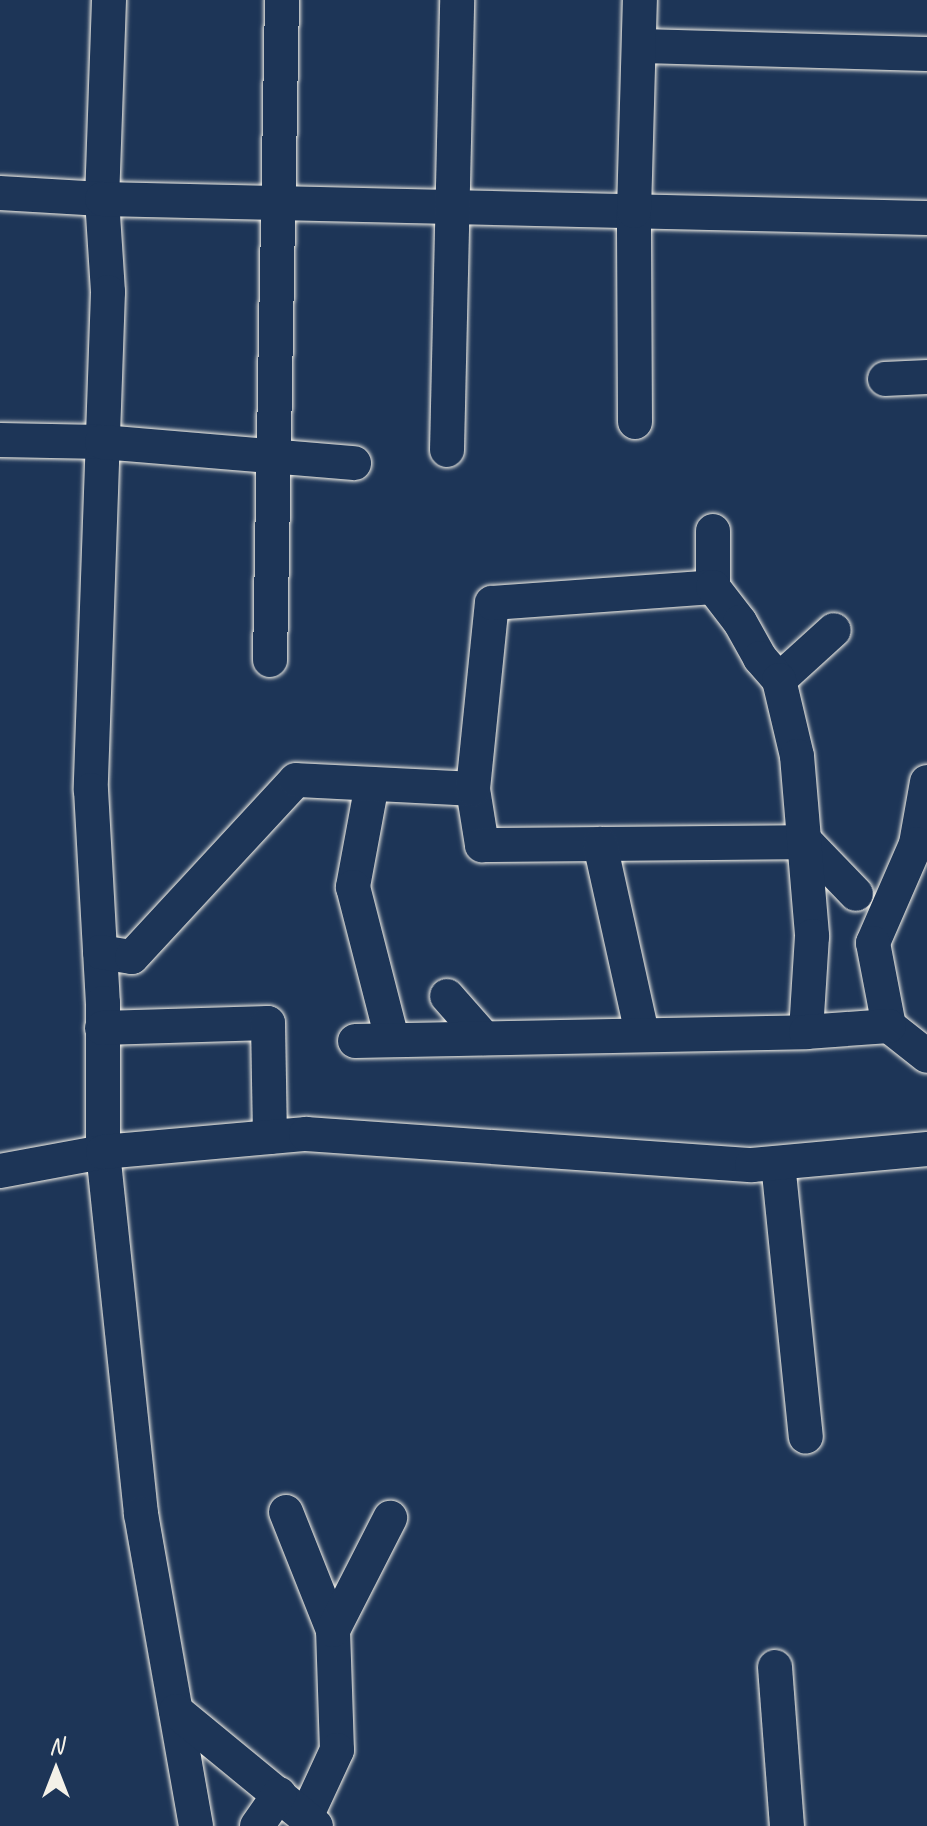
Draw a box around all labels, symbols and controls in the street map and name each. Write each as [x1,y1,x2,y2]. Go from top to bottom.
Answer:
north arrow [16,1730,96,1810]
text: N [49,1732,63,1760]

